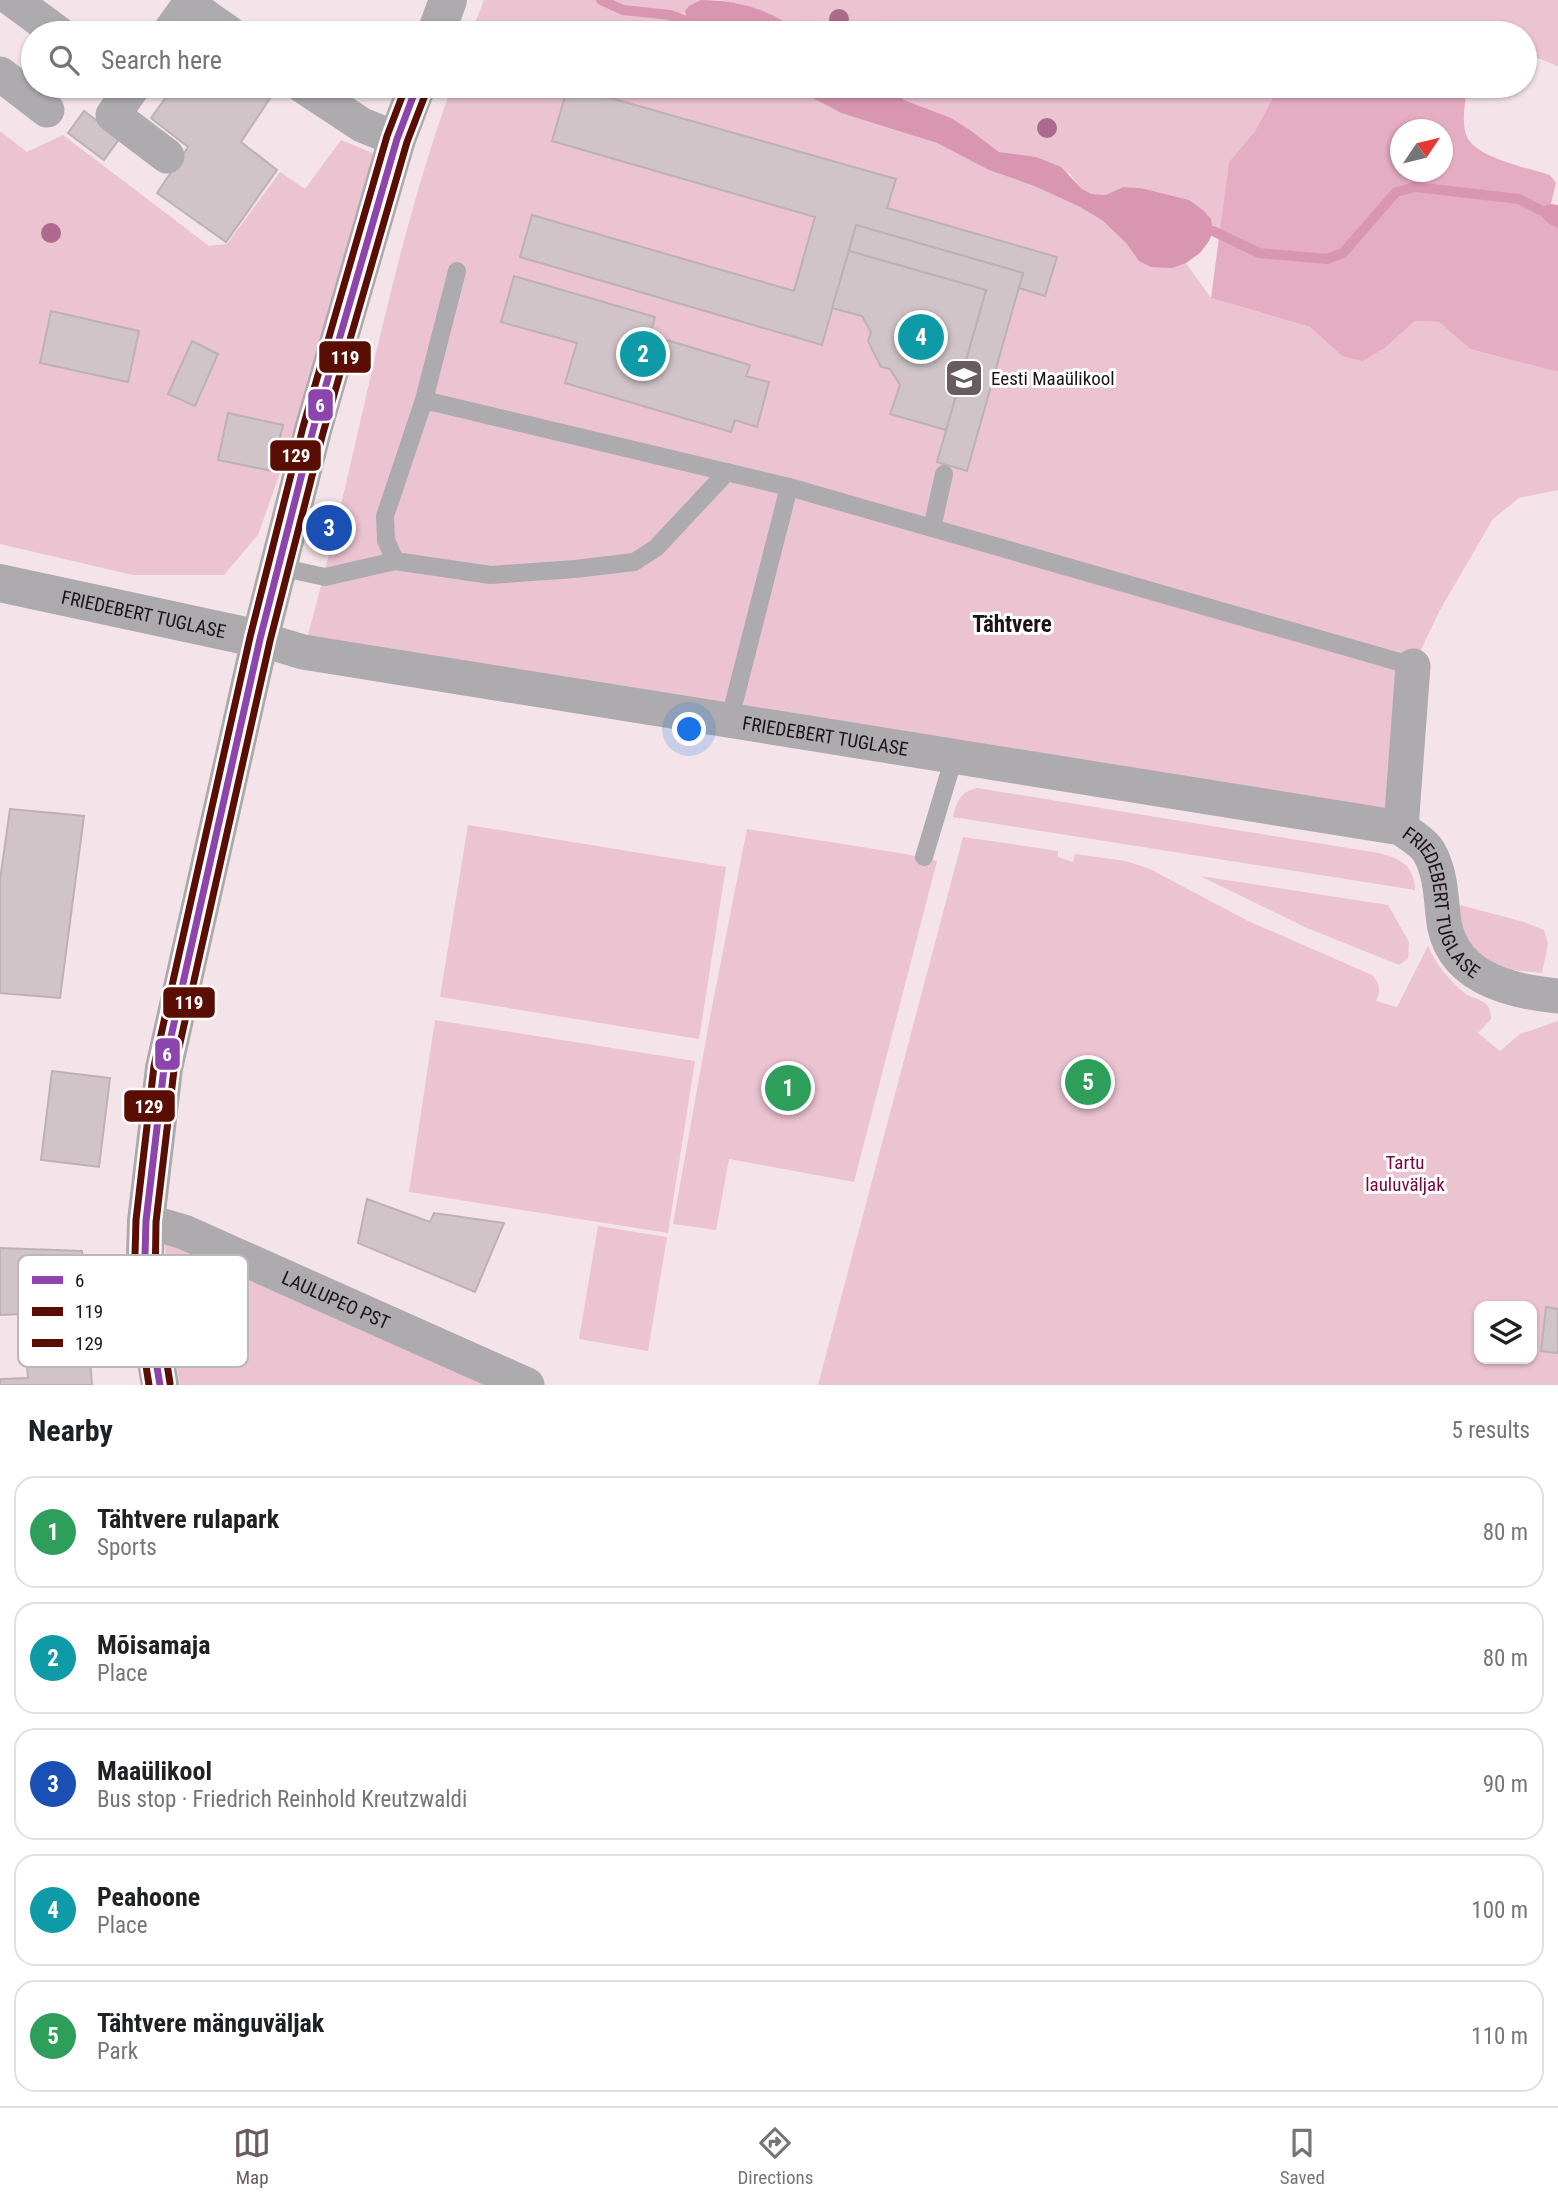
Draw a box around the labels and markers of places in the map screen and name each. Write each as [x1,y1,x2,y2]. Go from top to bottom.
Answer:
pin: 4 [898,311,944,363]
pin: 2 [620,328,666,380]
school or university icon: Eesti Maaülikool [943,357,985,399]
place label: Eesti Maaülikool [991,367,1115,390]
pin: 3 [306,502,352,554]
pin: 5 [1065,1056,1111,1108]
pin: 1 [765,1062,811,1114]

